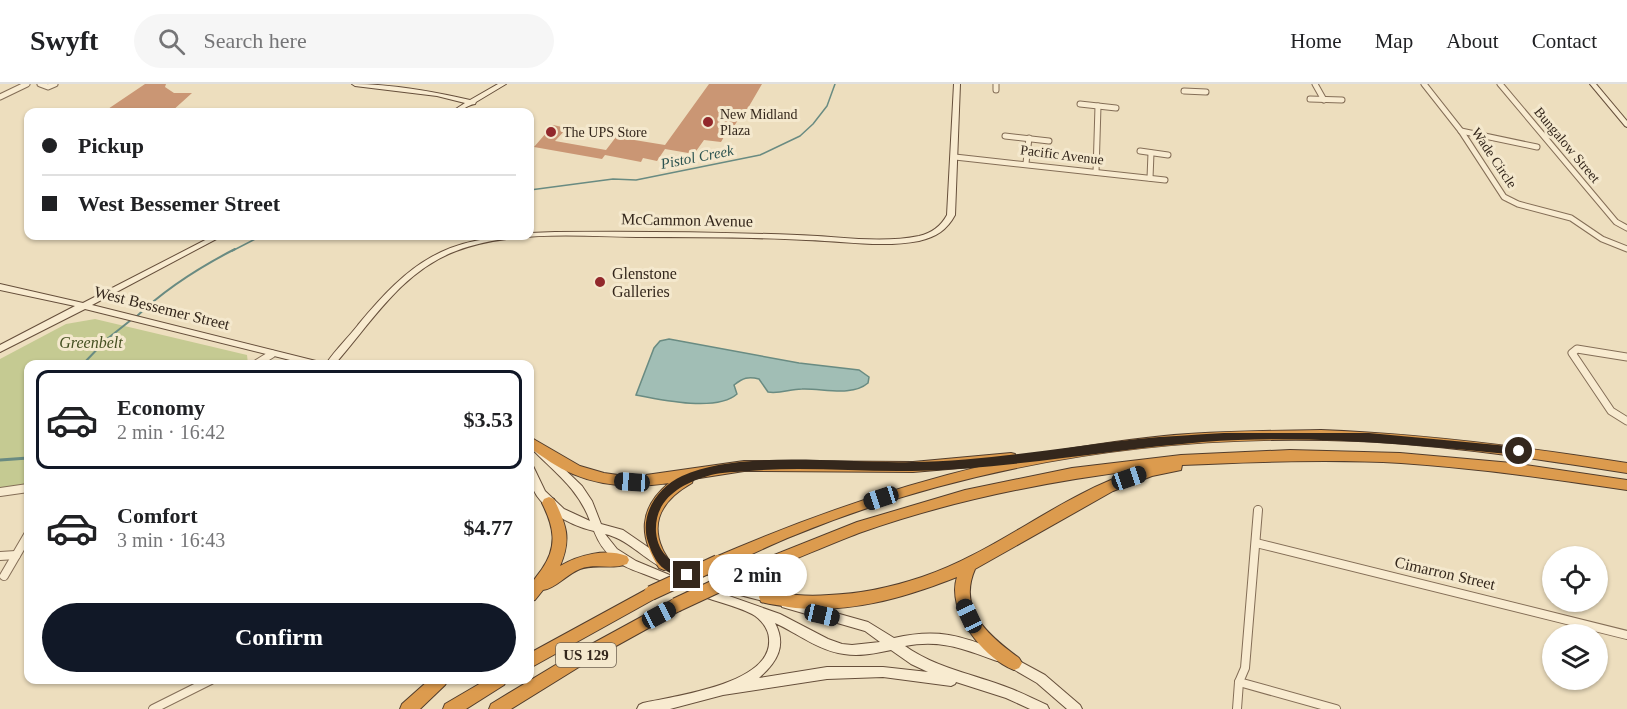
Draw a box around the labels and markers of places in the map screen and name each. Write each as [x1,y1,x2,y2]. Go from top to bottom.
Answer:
place label: New Midland Plaza [720,107,797,138]
marker: New Midland Plaza [701,115,715,129]
marker: The UPS Store [544,125,558,139]
place label: The UPS Store [563,125,647,140]
place label: Glenstone Galleries [612,265,677,300]
marker: Glenstone Galleries [593,275,607,289]

